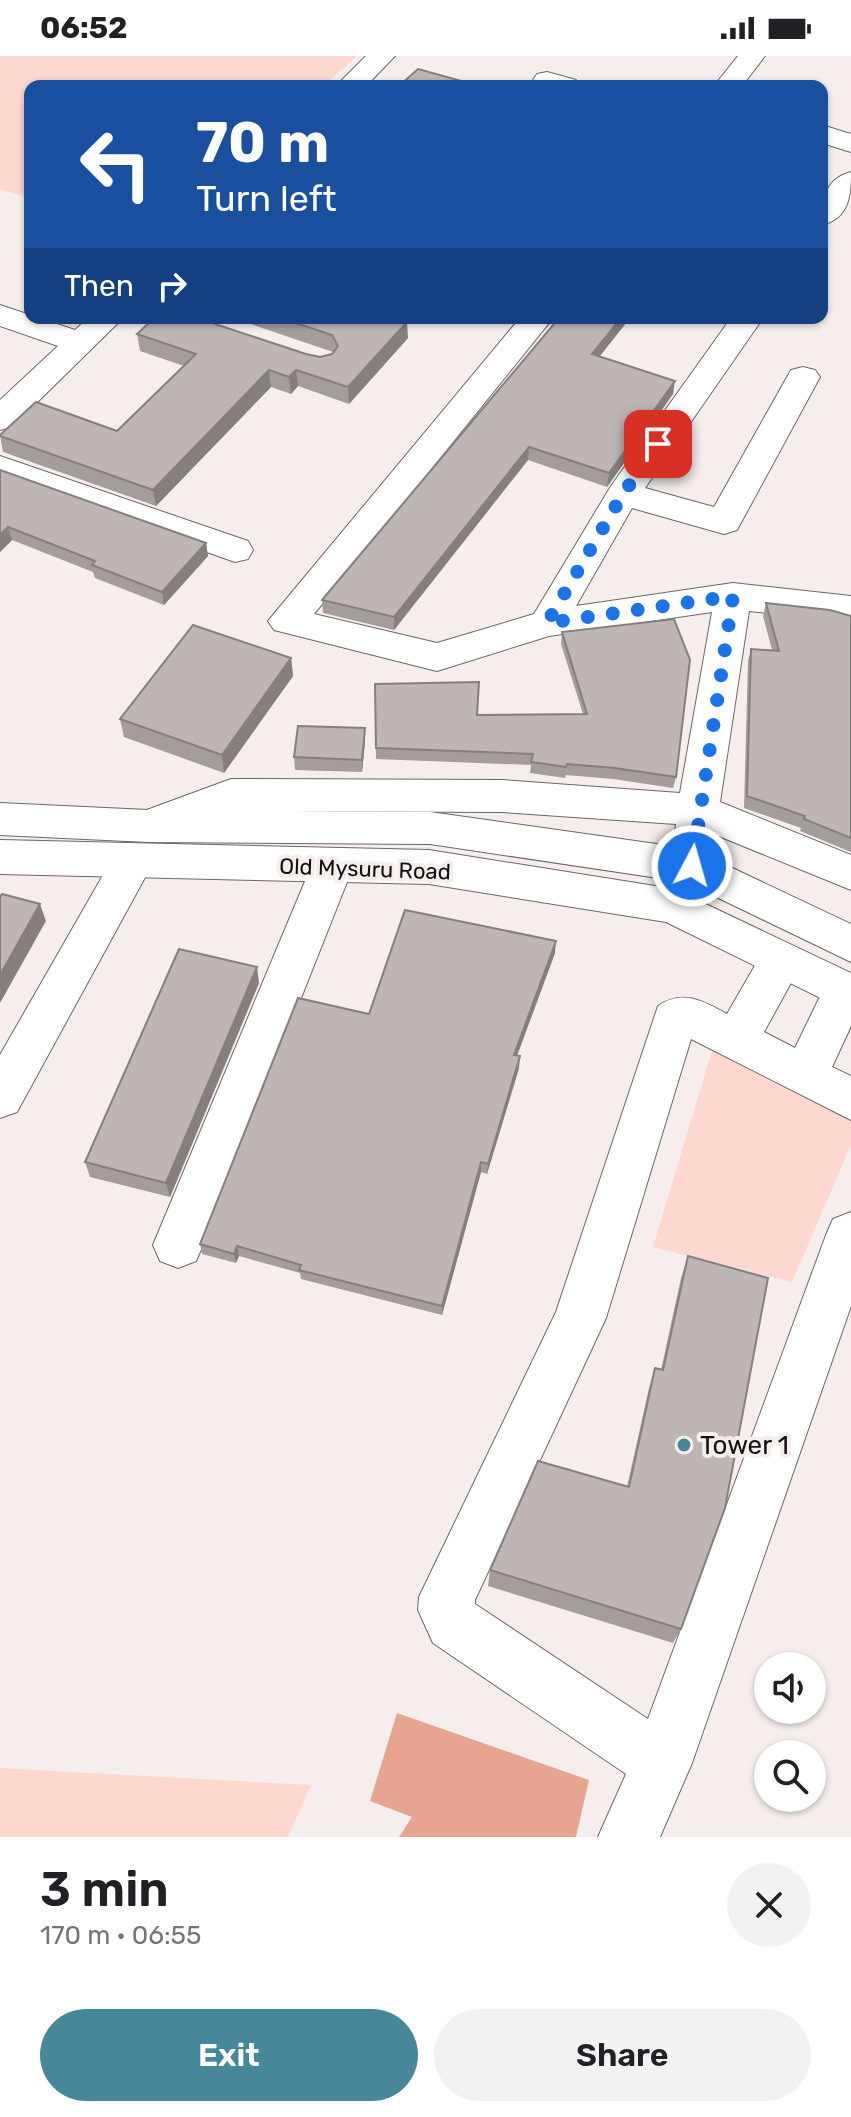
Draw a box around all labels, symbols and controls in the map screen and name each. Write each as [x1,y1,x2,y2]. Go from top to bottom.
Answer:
text: 06:52 [40,10,128,46]
text: 70 m [196,110,329,176]
icon: left [64,112,168,216]
text: Turn left [196,177,337,220]
icon: right [150,264,194,308]
text: Then [64,268,134,304]
pin [624,410,692,478]
icon: arrive [636,422,680,466]
position arrow [650,824,734,908]
street label: Old Mysuru Road [279,853,451,885]
place label: Tower 1 [700,1430,789,1461]
marker: Tower 1 [675,1436,693,1454]
map controls [754,1652,826,1812]
button: sound [754,1652,826,1724]
button: search [754,1740,826,1812]
text: 3 min [40,1861,169,1918]
button: close [727,1863,811,1947]
text: 170 m · 06:55 [40,1920,202,1951]
button: Exit [40,2009,418,2101]
button: Share [434,2009,811,2101]

